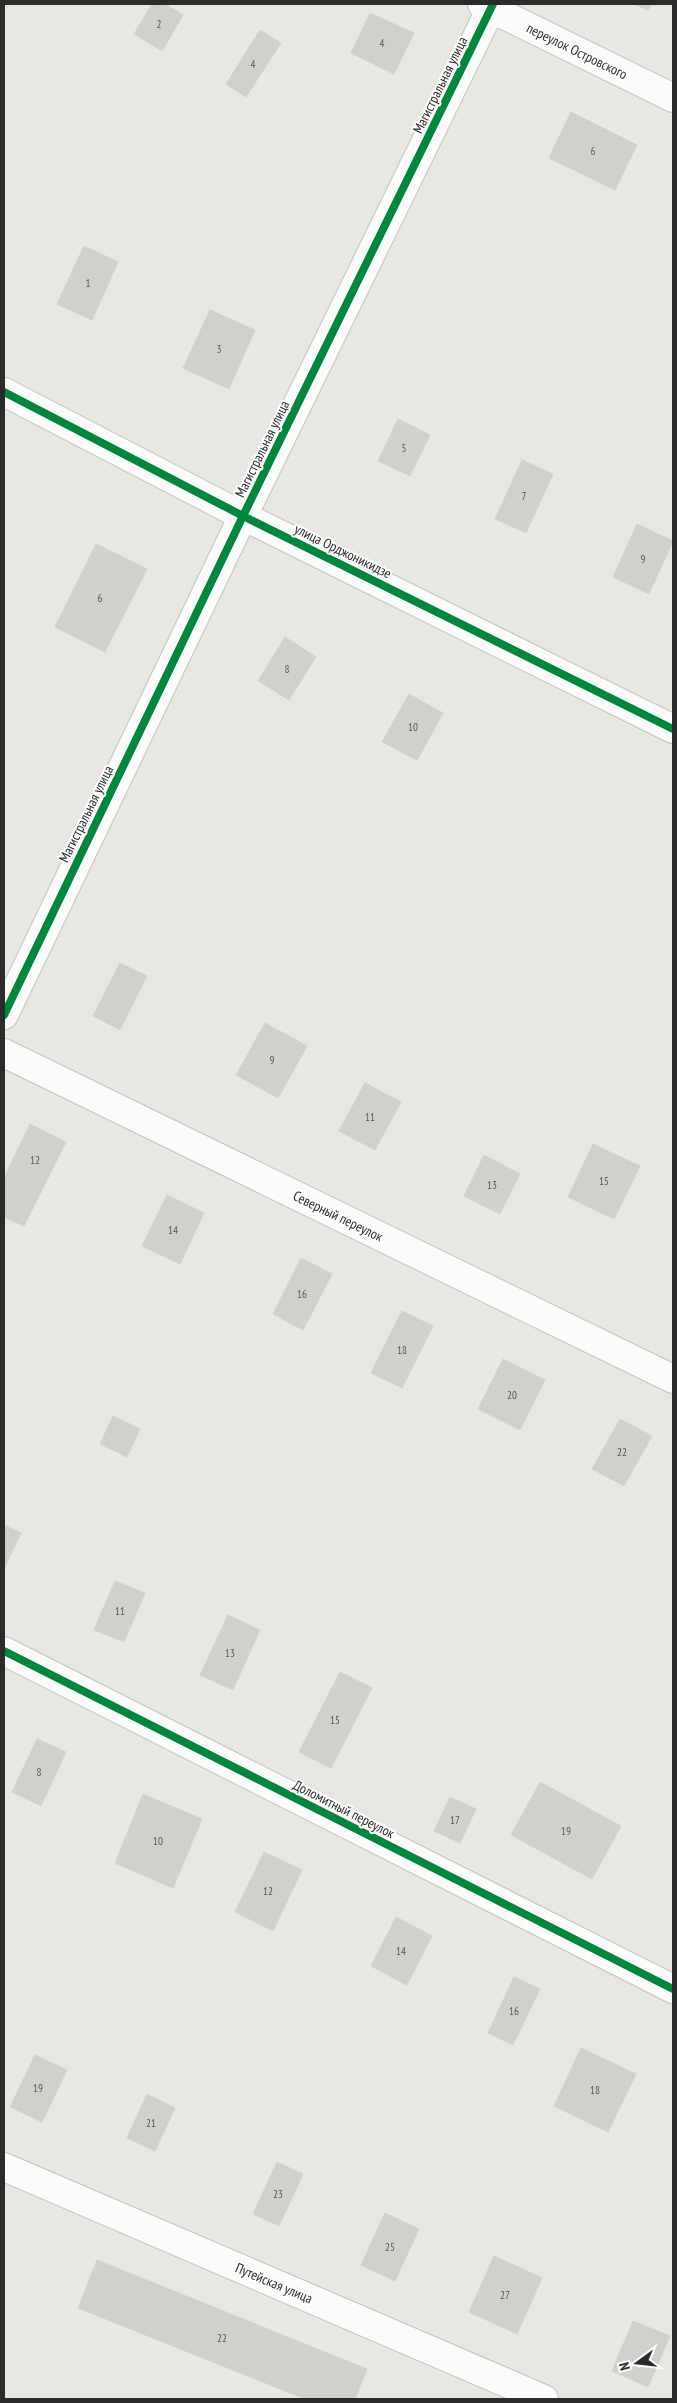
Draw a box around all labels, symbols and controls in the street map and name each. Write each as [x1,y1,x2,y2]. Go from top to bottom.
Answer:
house number: 2 [157,17,162,31]
street label: переулок Островского [524,19,630,83]
street label: Магистральная улица [409,34,471,136]
house number: 4 [380,36,385,50]
house number: 4 [251,57,256,71]
house number: 6 [591,144,596,158]
house number: 1 [86,276,91,290]
house number: 3 [217,342,222,356]
street label: Магистральная улица [231,398,293,500]
house number: 5 [402,441,407,455]
house number: 7 [522,489,527,503]
street label: улица Орджоникидзе [292,520,395,582]
house number: 9 [641,552,646,566]
house number: 6 [98,591,103,605]
house number: 8 [285,662,290,676]
house number: 10 [408,720,418,734]
street label: Магистральная улица [55,763,117,865]
house number: 9 [270,1053,275,1067]
house number: 11 [365,1110,375,1124]
house number: 12 [30,1153,40,1167]
house number: 15 [599,1174,609,1188]
house number: 13 [487,1178,497,1192]
street label: Северный переулок [290,1186,386,1246]
house number: 14 [168,1223,178,1237]
house number: 16 [297,1287,307,1301]
house number: 18 [397,1343,407,1357]
house number: 20 [507,1388,517,1402]
house number: 22 [617,1445,627,1459]
house number: 11 [115,1604,125,1618]
house number: 13 [225,1646,235,1660]
house number: 15 [330,1713,340,1727]
house number: 8 [37,1765,42,1779]
street label: Доломитный переулок [290,1776,398,1843]
house number: 17 [450,1813,460,1827]
house number: 19 [561,1824,571,1838]
house number: 10 [153,1834,163,1848]
house number: 12 [263,1884,273,1898]
house number: 14 [396,1944,406,1958]
house number: 16 [509,2004,519,2018]
house number: 19 [33,2081,43,2095]
house number: 18 [590,2083,600,2097]
house number: 21 [146,2116,156,2130]
house number: 23 [273,2187,283,2201]
house number: 25 [385,2240,395,2254]
street label: Путейская улица [233,2259,315,2307]
house number: 27 [500,2288,510,2302]
house number: 22 [217,2331,227,2345]
north arrow [612,2338,662,2388]
text: N [615,2360,634,2372]

